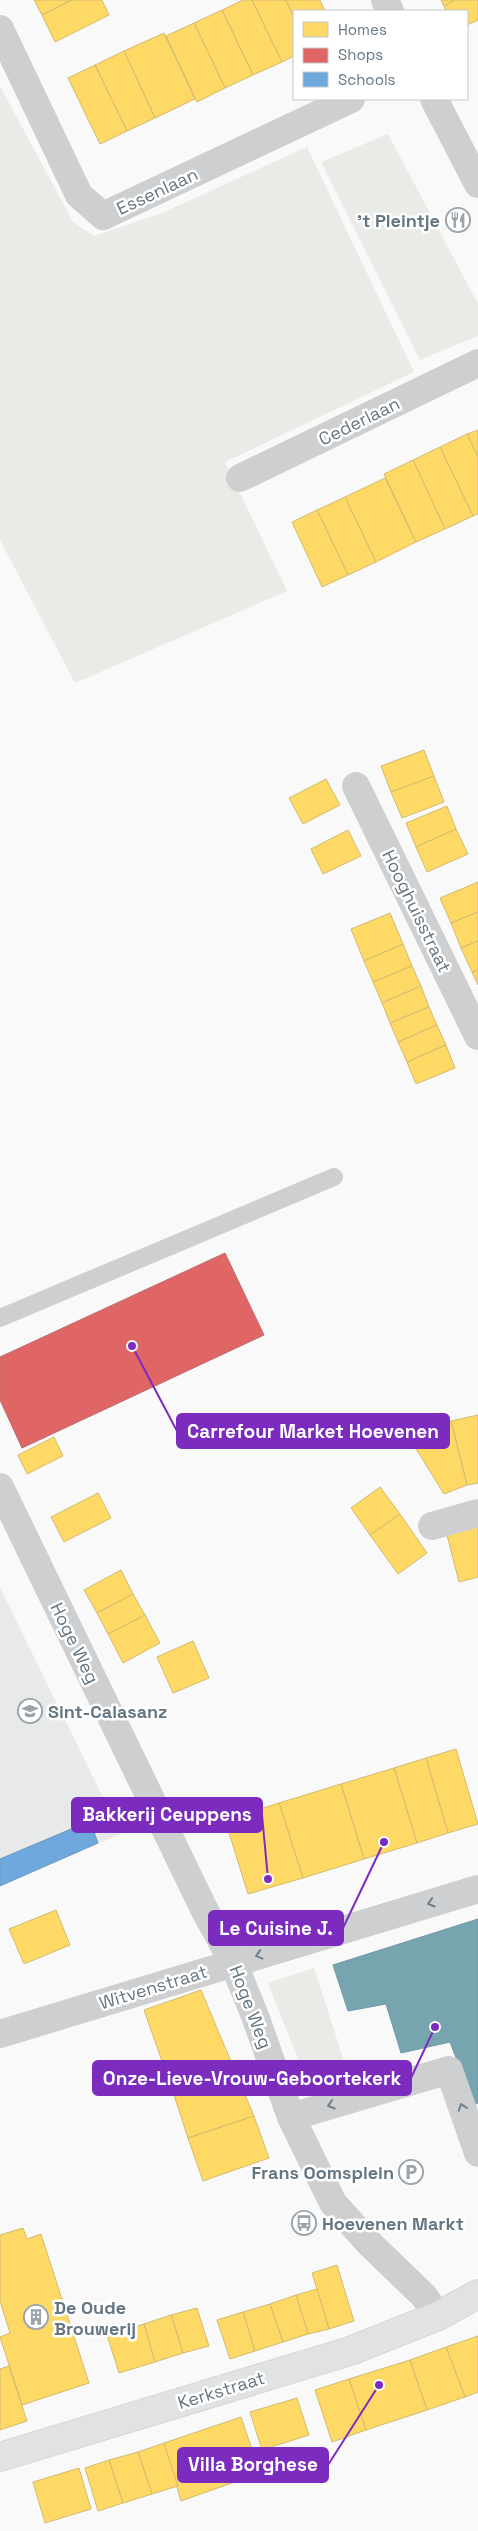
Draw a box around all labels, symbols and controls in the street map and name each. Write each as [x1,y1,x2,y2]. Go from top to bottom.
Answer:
legend [293,10,468,100]
text: Homes [338,20,387,39]
text: Shops [338,45,383,64]
text: Schools [338,70,396,89]
street label: Essenlaan [113,162,201,220]
restaurant icon: 't Pleintje [445,207,471,233]
place label: 't Pleintje [357,209,440,232]
street label: Cederlaan [315,392,403,450]
street label: Hooghuisstraat [377,846,457,976]
callout: Carrefour Market Hoevenen [177,1414,449,1448]
text: Carrefour Market Hoevenen [187,1419,439,1444]
street label: Hoge Weg [46,1599,104,1687]
school or university icon: Sint-Calasanz [17,1698,43,1724]
place label: Sint-Calasanz [48,1700,167,1723]
callout: Bakkerij Ceuppens [72,1798,262,1832]
text: Bakkerij Ceuppens [82,1802,252,1827]
one-way arrow [428,1897,436,1907]
callout: Le Cuisine J. [209,1911,343,1945]
text: Le Cuisine J. [219,1916,333,1941]
one-way arrow [255,1949,264,1959]
street label: Witvenstraat [96,1960,210,2014]
street label: Hoge Weg [225,1962,277,2052]
callout: Onze-Lieve-Vrouw-Geboortekerk [93,2061,411,2095]
text: Onze-Lieve-Vrouw-Geboortekerk [103,2066,401,2091]
one-way arrow [327,2099,335,2109]
one-way arrow [458,2103,468,2111]
parking icon: Frans Oomsplein [398,2159,424,2185]
place label: Frans Oomsplein [251,2161,394,2184]
bus stop icon: Hoevenen Markt [291,2210,317,2236]
place label: Hoevenen Markt [322,2212,464,2235]
place label: De Oude Brouwerij [54,2296,136,2340]
building icon: De Oude Brouwerij [23,2304,49,2330]
street label: Kerkstraat [175,2366,267,2414]
callout: Villa Borghese [178,2448,328,2482]
text: Villa Borghese [188,2452,318,2477]

